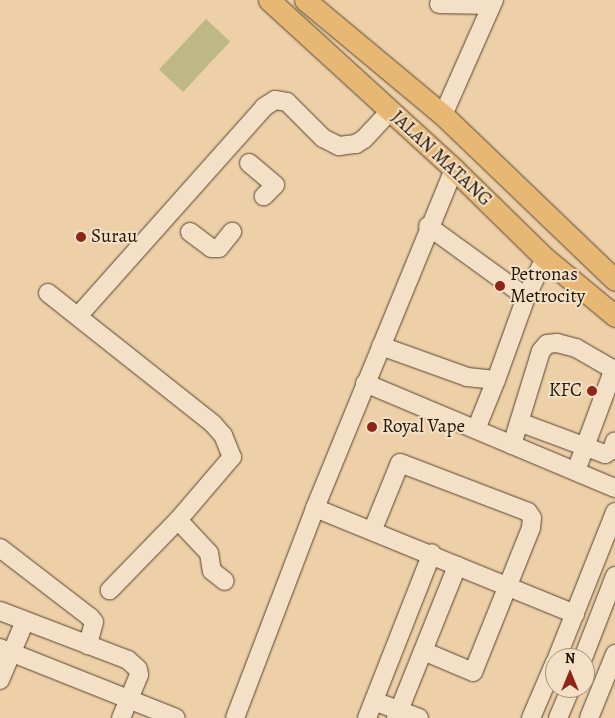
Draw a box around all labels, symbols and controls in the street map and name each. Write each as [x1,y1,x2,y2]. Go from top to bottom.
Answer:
street label: JALAN MATANG [386,106,496,212]
place label: Surau [91,226,138,248]
marker: Surau [75,231,87,243]
place label: Petronas Metrocity [510,264,585,308]
marker: Petronas Metrocity [494,280,506,292]
place label: KFC [549,380,582,402]
marker: KFC [586,385,598,397]
place label: Royal Vape [382,416,465,438]
marker: Royal Vape [366,421,378,433]
north arrow [545,648,595,698]
text: N [565,649,575,668]

